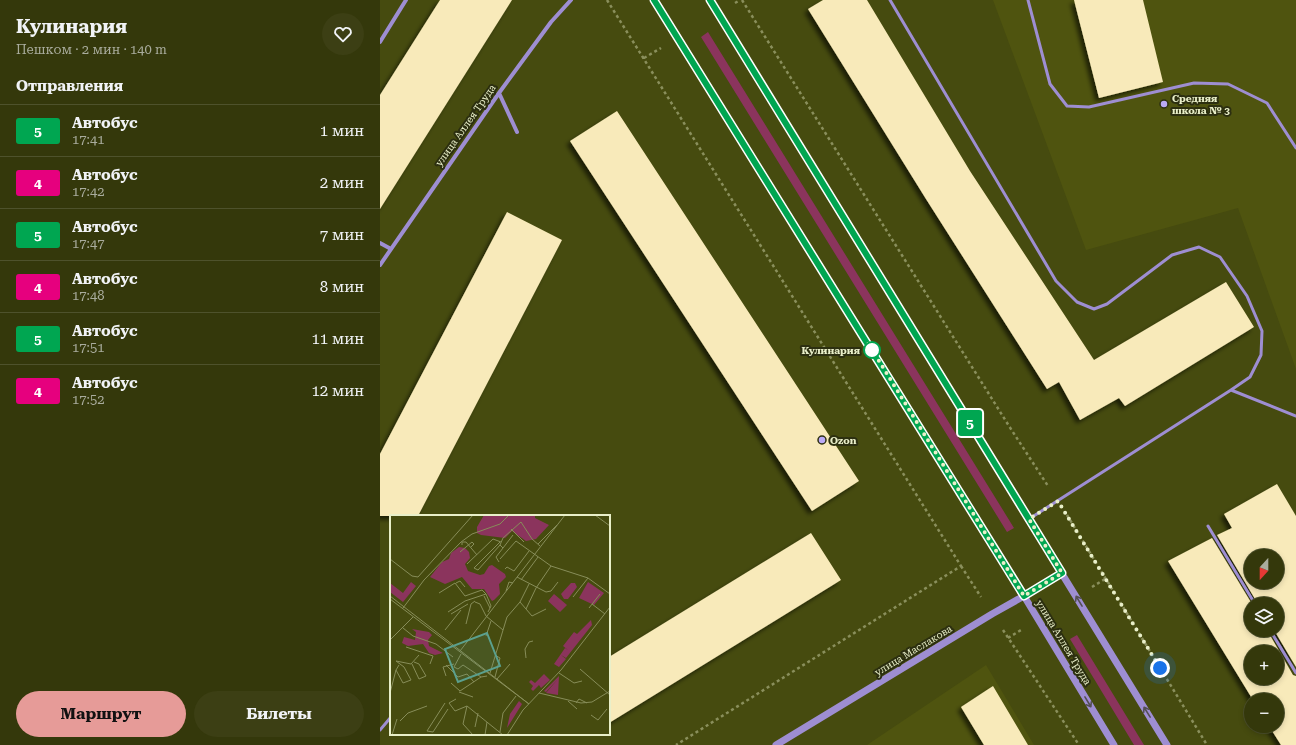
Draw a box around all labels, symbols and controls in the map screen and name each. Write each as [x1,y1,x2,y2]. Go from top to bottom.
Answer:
button: heart [322,13,364,55]
text: Кулинария [16,15,127,38]
text: Пешком · 2 мин · 140 m [16,42,167,57]
text: Отправления [16,77,123,95]
street label: улица Аллея Труда [433,82,498,168]
place label: Средняя школа № 3 [1172,93,1230,116]
marker: Средняя школа № 3 [1159,99,1169,109]
text: Автобус [72,114,138,132]
text: 1 мин [320,122,364,140]
text: 5 [34,123,42,139]
text: 17:41 [72,132,104,147]
text: Автобус [72,166,138,184]
text: 2 мин [320,174,364,192]
text: 4 [34,175,42,191]
text: 17:42 [72,184,104,199]
text: Автобус [72,218,138,236]
text: 7 мин [320,226,364,244]
text: 5 [34,227,42,243]
text: 17:47 [72,236,104,251]
text: Автобус [72,270,138,288]
text: 8 мин [320,278,364,296]
text: 4 [34,279,42,295]
text: 17:48 [72,288,104,303]
text: Автобус [72,322,138,340]
text: 11 мин [311,330,364,348]
text: 5 [34,331,42,347]
text: 17:51 [72,340,104,355]
marker: Кулинария [863,341,881,359]
place label: Кулинария [801,345,861,356]
text: Автобус [72,374,138,392]
text: 12 мин [311,382,364,400]
text: 4 [34,383,42,399]
text: 17:52 [72,392,104,407]
line badge: 5 [957,410,983,436]
text: 5 [966,415,974,431]
marker: Ozon [817,435,827,445]
place label: Ozon [830,435,857,446]
inset map [390,515,610,735]
north arrow [1244,549,1284,589]
map controls [1244,549,1284,733]
one-way arrow [1074,595,1082,607]
button: layers [1244,597,1284,637]
street label: улица Аллея Труда [1034,598,1094,687]
street label: улица Маслакова [873,623,954,678]
button: + [1244,645,1284,685]
your location [1150,658,1170,678]
button: Маршрут [16,691,186,737]
button: Билеты [194,691,364,737]
button: − [1244,693,1284,733]
one-way arrow [1084,696,1092,708]
one-way arrow [1142,706,1150,718]

